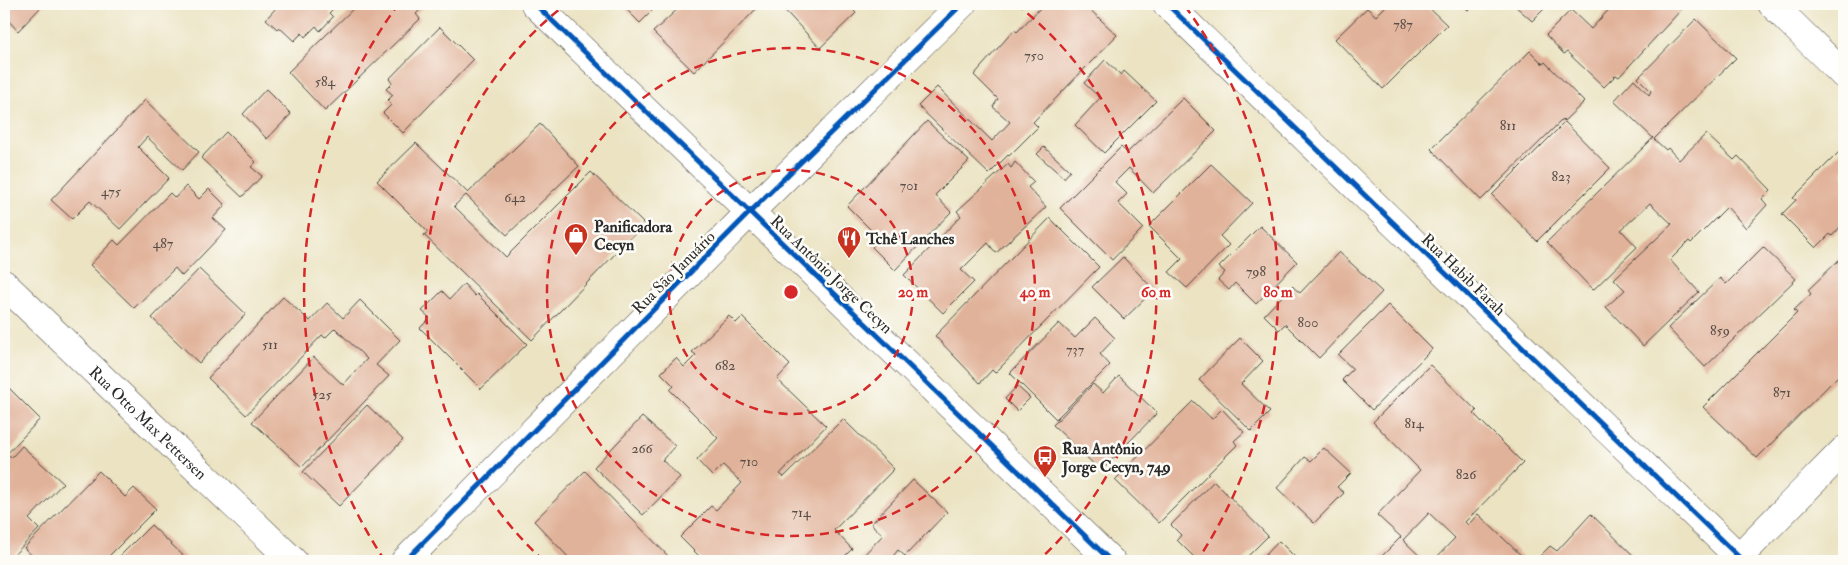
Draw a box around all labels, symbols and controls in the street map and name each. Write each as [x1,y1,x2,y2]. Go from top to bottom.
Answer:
house number: 787 [1393,16,1413,33]
house number: 750 [1024,47,1044,64]
house number: 584 [315,73,337,90]
house number: 811 [1500,117,1516,134]
house number: 823 [1551,168,1571,185]
house number: 701 [900,177,918,194]
house number: 475 [101,183,122,200]
house number: 642 [504,189,526,206]
street label: Rua Antônio Jorge Cecyn [765,211,897,339]
place label: Panificadora Cecyn [594,217,672,256]
shop icon: Panificadora Cecyn [563,222,589,256]
restaurant icon: Tchê Lanches [836,225,862,259]
street label: Rua São Januário [628,227,720,319]
place label: Tchê Lanches [865,229,955,249]
street label: Rua Habib Farah [1417,229,1510,320]
house number: 487 [153,235,174,252]
house number: 798 [1246,263,1267,280]
centre of rings [782,283,800,301]
text: 20 m [898,283,928,302]
text: 40 m [1019,283,1051,302]
text: 60 m [1141,283,1171,302]
text: 80 m [1263,283,1293,302]
house number: 800 [1298,314,1318,331]
house number: 859 [1710,322,1730,339]
house number: 511 [262,336,278,353]
house number: 737 [1066,341,1085,358]
house number: 682 [715,357,735,374]
street label: Rua Otto Max Pettersen [85,362,211,484]
house number: 871 [1773,384,1791,401]
house number: 525 [312,386,332,403]
house number: 814 [1404,415,1425,432]
place label: Rua Antônio Jorge Cecyn, 749 [1061,439,1171,478]
house number: 266 [631,440,654,457]
bus stop icon: Rua Antônio Jorge Cecyn, 749 [1032,444,1058,478]
house number: 710 [740,453,758,470]
house number: 826 [1456,466,1477,483]
house number: 714 [792,504,812,521]

